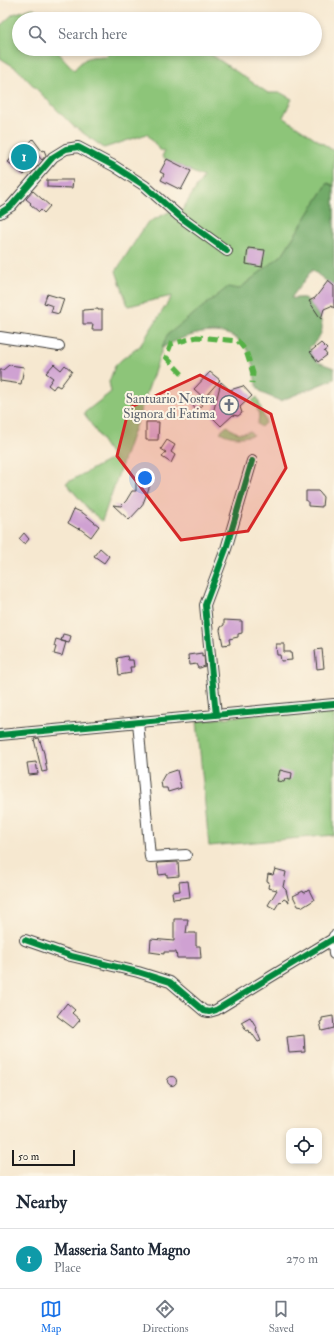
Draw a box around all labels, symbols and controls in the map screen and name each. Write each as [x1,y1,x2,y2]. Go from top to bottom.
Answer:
search box [12,12,322,56]
icon: search [26,23,48,45]
text: Search here [58,25,127,44]
pin: 1 [11,142,37,172]
place label: Santuario Nostra Signora di Fatima [123,391,216,422]
church icon: Santuario Nostra Signora di Fatima [218,394,240,416]
your location [135,468,155,488]
map controls [286,1128,322,1164]
button: locate [286,1128,322,1164]
scale bar [12,1148,75,1167]
text: 50 m [18,1150,39,1163]
text: Nearby [16,1192,67,1213]
text: Masseria Santo Magno [54,1241,190,1260]
text: 1 [27,1251,31,1267]
text: 270 m [286,1251,318,1267]
text: Place [54,1260,81,1276]
tab: Map [40,1298,62,1335]
tab: Directions [142,1298,189,1335]
tab: Saved [269,1298,294,1335]

